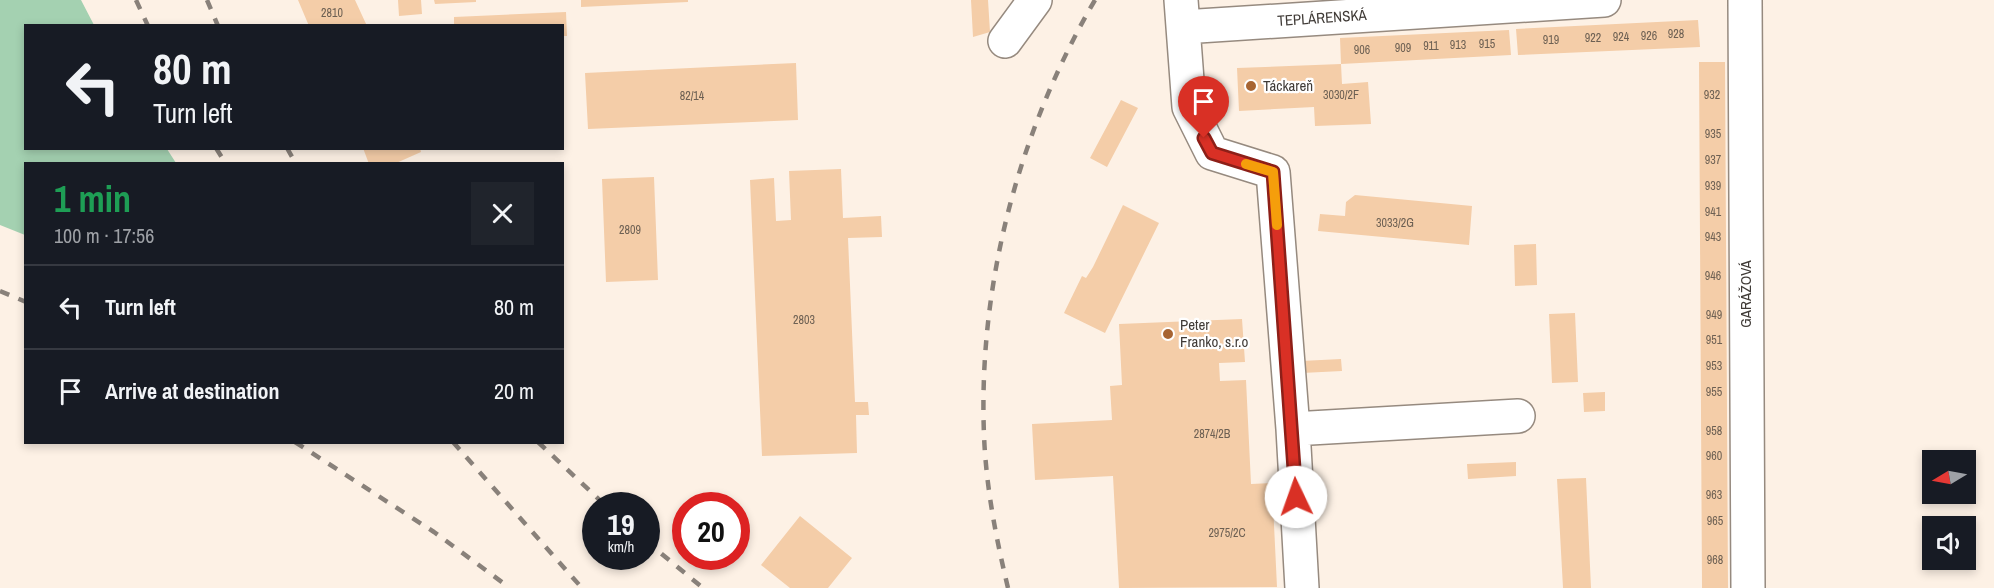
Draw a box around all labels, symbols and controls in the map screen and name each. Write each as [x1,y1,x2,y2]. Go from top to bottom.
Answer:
street label: TEPLÁRENSKÁ [1277,4,1368,31]
house number: 2810 [321,5,343,21]
house number: 928 [1668,26,1684,42]
house number: 926 [1641,28,1657,44]
house number: 924 [1613,29,1630,45]
house number: 922 [1585,30,1601,46]
house number: 919 [1543,32,1559,48]
house number: 915 [1479,36,1496,52]
house number: 913 [1450,37,1466,53]
house number: 911 [1423,38,1439,54]
house number: 909 [1395,40,1411,56]
text: 80 m [153,41,232,97]
house number: 906 [1354,42,1370,58]
icon: left [54,48,132,126]
place label: Táckareň [1263,75,1313,96]
pin [1178,76,1229,138]
marker: Táckareň [1244,79,1258,93]
icon: arrive [1187,85,1220,118]
house number: 3030/2F [1323,87,1359,103]
house number: 932 [1704,87,1720,103]
house number: 82/14 [680,88,705,104]
text: Turn left [153,95,232,131]
house number: 935 [1705,126,1722,142]
house number: 937 [1705,152,1722,168]
text: 1 min [54,175,131,223]
house number: 939 [1705,178,1721,194]
button: close [471,182,534,245]
house number: 941 [1705,204,1722,220]
house number: 3033/2G [1376,215,1414,231]
text: 100 m · 17:56 [54,222,154,249]
house number: 2809 [619,222,641,238]
house number: 943 [1705,229,1721,245]
street label: GARÁŽOVÁ [1735,259,1756,328]
house number: 946 [1705,268,1721,284]
icon: left [54,291,87,324]
text: Turn left [105,292,176,322]
text: 80 m [494,292,534,322]
house number: 949 [1706,307,1722,323]
house number: 2803 [793,312,815,328]
place label: Peter Franko, s.r.o [1180,314,1249,352]
marker: Peter Franko, s.r.o [1161,327,1175,341]
house number: 951 [1706,332,1723,348]
house number: 953 [1706,358,1722,374]
icon: arrive [54,375,87,408]
text: Arrive at destination [105,376,279,406]
text: 20 m [494,376,534,406]
house number: 955 [1706,384,1723,400]
house number: 958 [1706,423,1722,439]
house number: 2874/2B [1194,426,1231,442]
house number: 960 [1706,448,1722,464]
north arrow [1922,450,1976,504]
map controls [1922,450,1976,570]
position arrow [1264,465,1328,529]
house number: 963 [1706,487,1722,503]
speed limit sign: 20 [672,492,750,570]
text: 19 [607,504,635,544]
house number: 965 [1707,513,1724,529]
button: sound [1922,516,1976,570]
house number: 2975/2C [1208,525,1246,541]
text: km/h [608,536,634,557]
house number: 968 [1707,552,1723,568]

